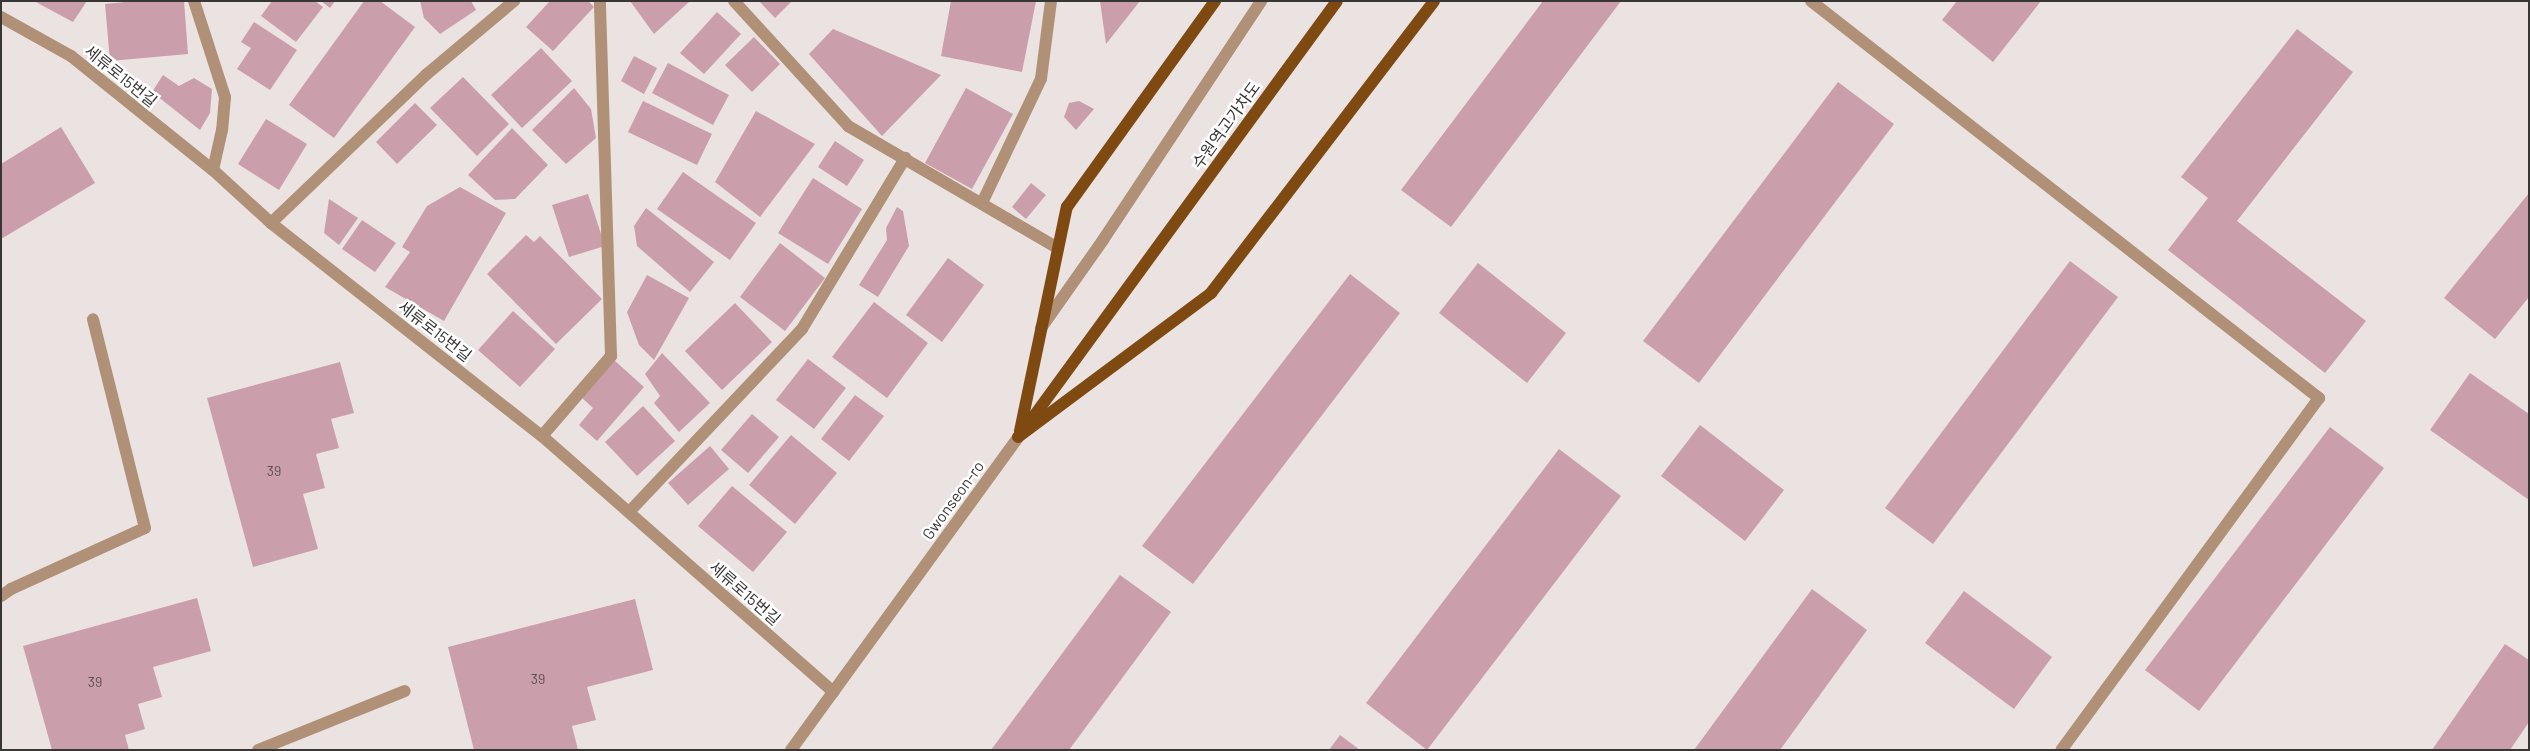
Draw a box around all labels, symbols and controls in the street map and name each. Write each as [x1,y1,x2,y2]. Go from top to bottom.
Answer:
street label: 세류로15번길 [81,41,161,111]
street label: 수원역고가차도 [1188,78,1264,172]
street label: 세류로15번길 [395,297,475,365]
street label: Gwonseon-ro [918,457,988,543]
house number: 39 [267,463,281,479]
street label: 세류로15번길 [706,557,784,629]
house number: 39 [531,671,545,687]
house number: 39 [88,674,102,690]

